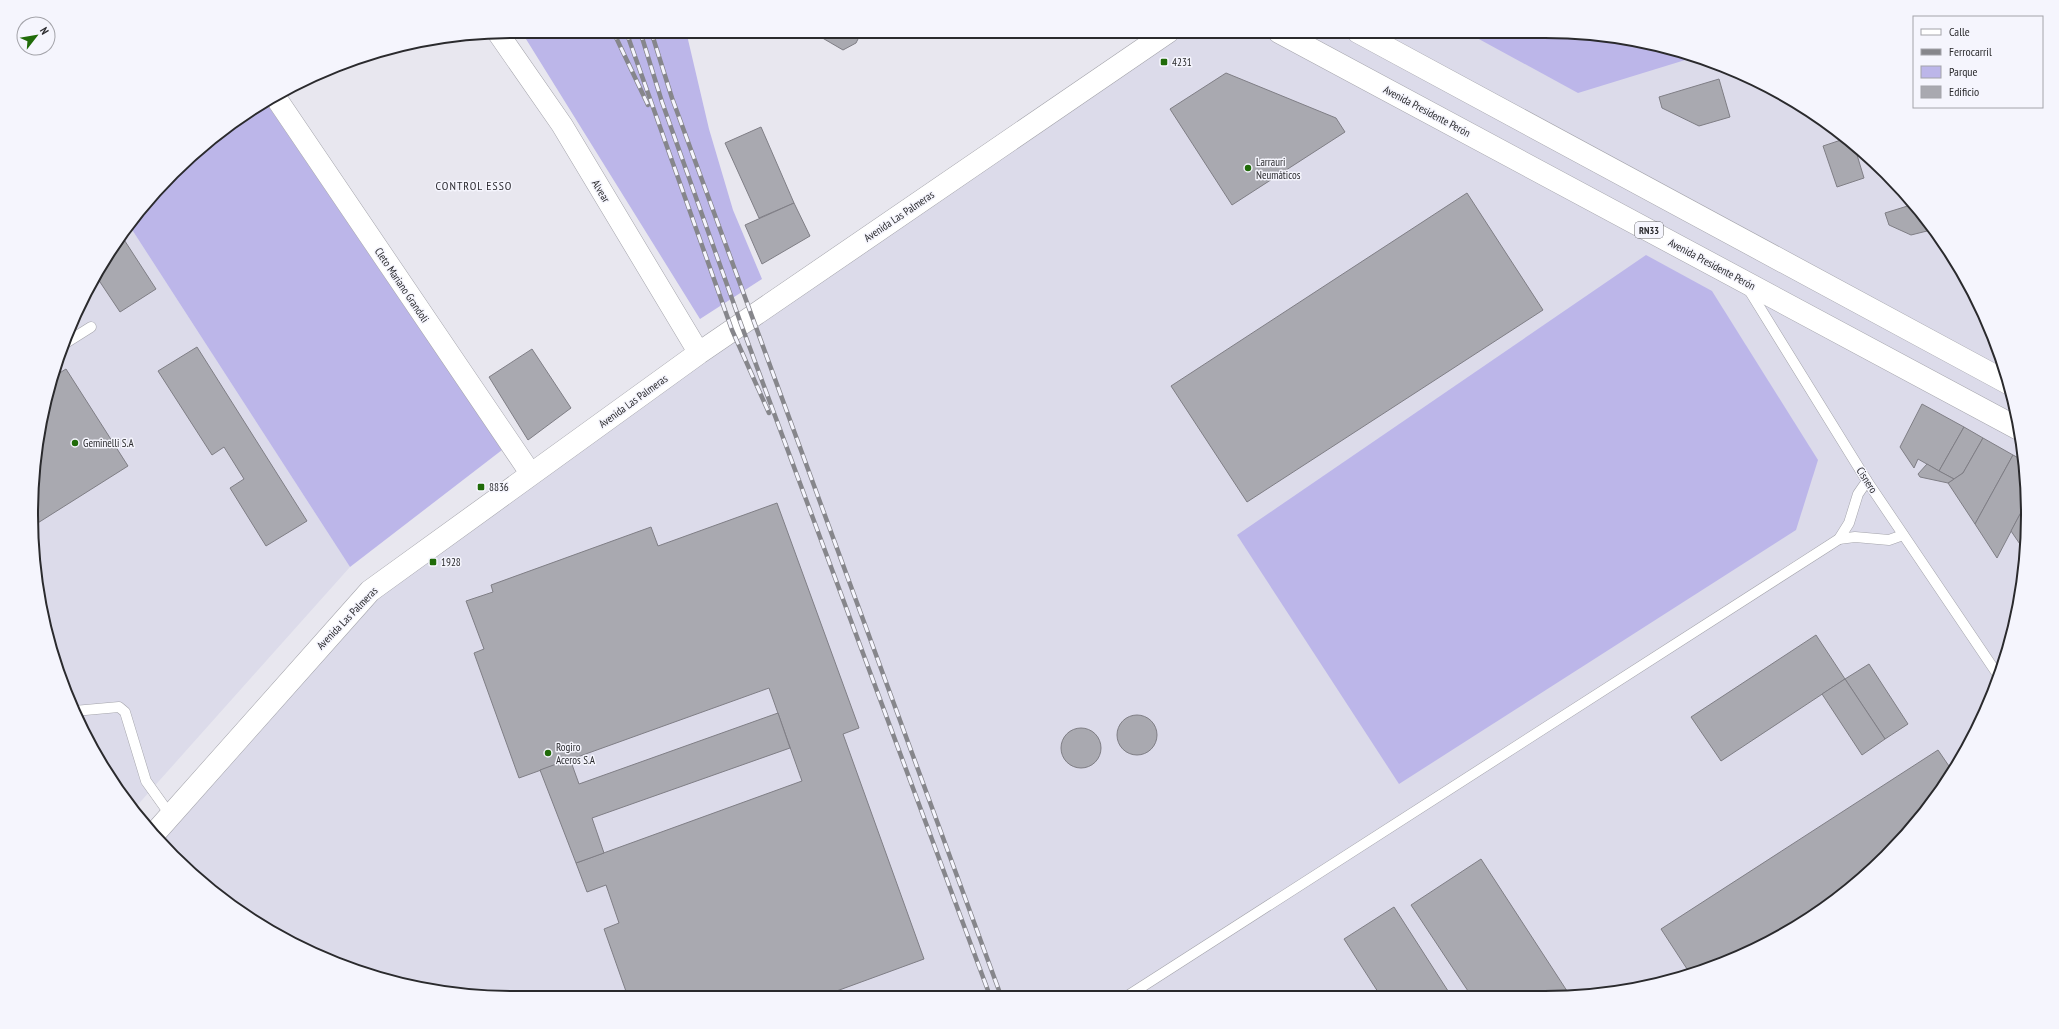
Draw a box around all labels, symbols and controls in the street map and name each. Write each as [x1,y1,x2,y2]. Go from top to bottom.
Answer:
north arrow [16,16,56,56]
legend [1913,16,2043,108]
text: Calle [1949,24,1970,39]
text: N [37,25,52,37]
text: Ferrocarril [1949,44,1992,59]
place label: 4231 [1172,55,1192,69]
marker: 4231 [1159,57,1169,67]
text: Parque [1949,64,1978,79]
street label: Avenida Presidente Perón [1381,82,1473,140]
text: Edificio [1949,84,1979,99]
place label: Larrauri Neumáticos [1256,155,1301,182]
marker: Larrauri Neumáticos [1243,163,1253,173]
street label: Alvear [589,177,613,205]
district label: CONTROL ESSO [436,178,512,193]
street label: Avenida Las Palmeras [861,187,937,245]
road number: RN33 [1635,222,1663,238]
street label: Avenida Presidente Perón [1666,235,1758,293]
street label: Cleto Mariano Grandoli [372,245,432,325]
street label: Avenida Las Palmeras [596,371,670,431]
place label: Geminelli S.A [83,436,134,450]
marker: Geminelli S.A [70,438,80,448]
street label: Cisnero [1853,464,1881,496]
place label: 8836 [489,480,509,494]
marker: 8836 [476,482,486,492]
place label: 1928 [441,555,461,569]
marker: 1928 [428,557,438,567]
street label: Avenida Las Palmeras [314,584,381,652]
place label: Rogiro Aceros S.A [556,740,596,767]
marker: Rogiro Aceros S.A [543,748,553,758]

